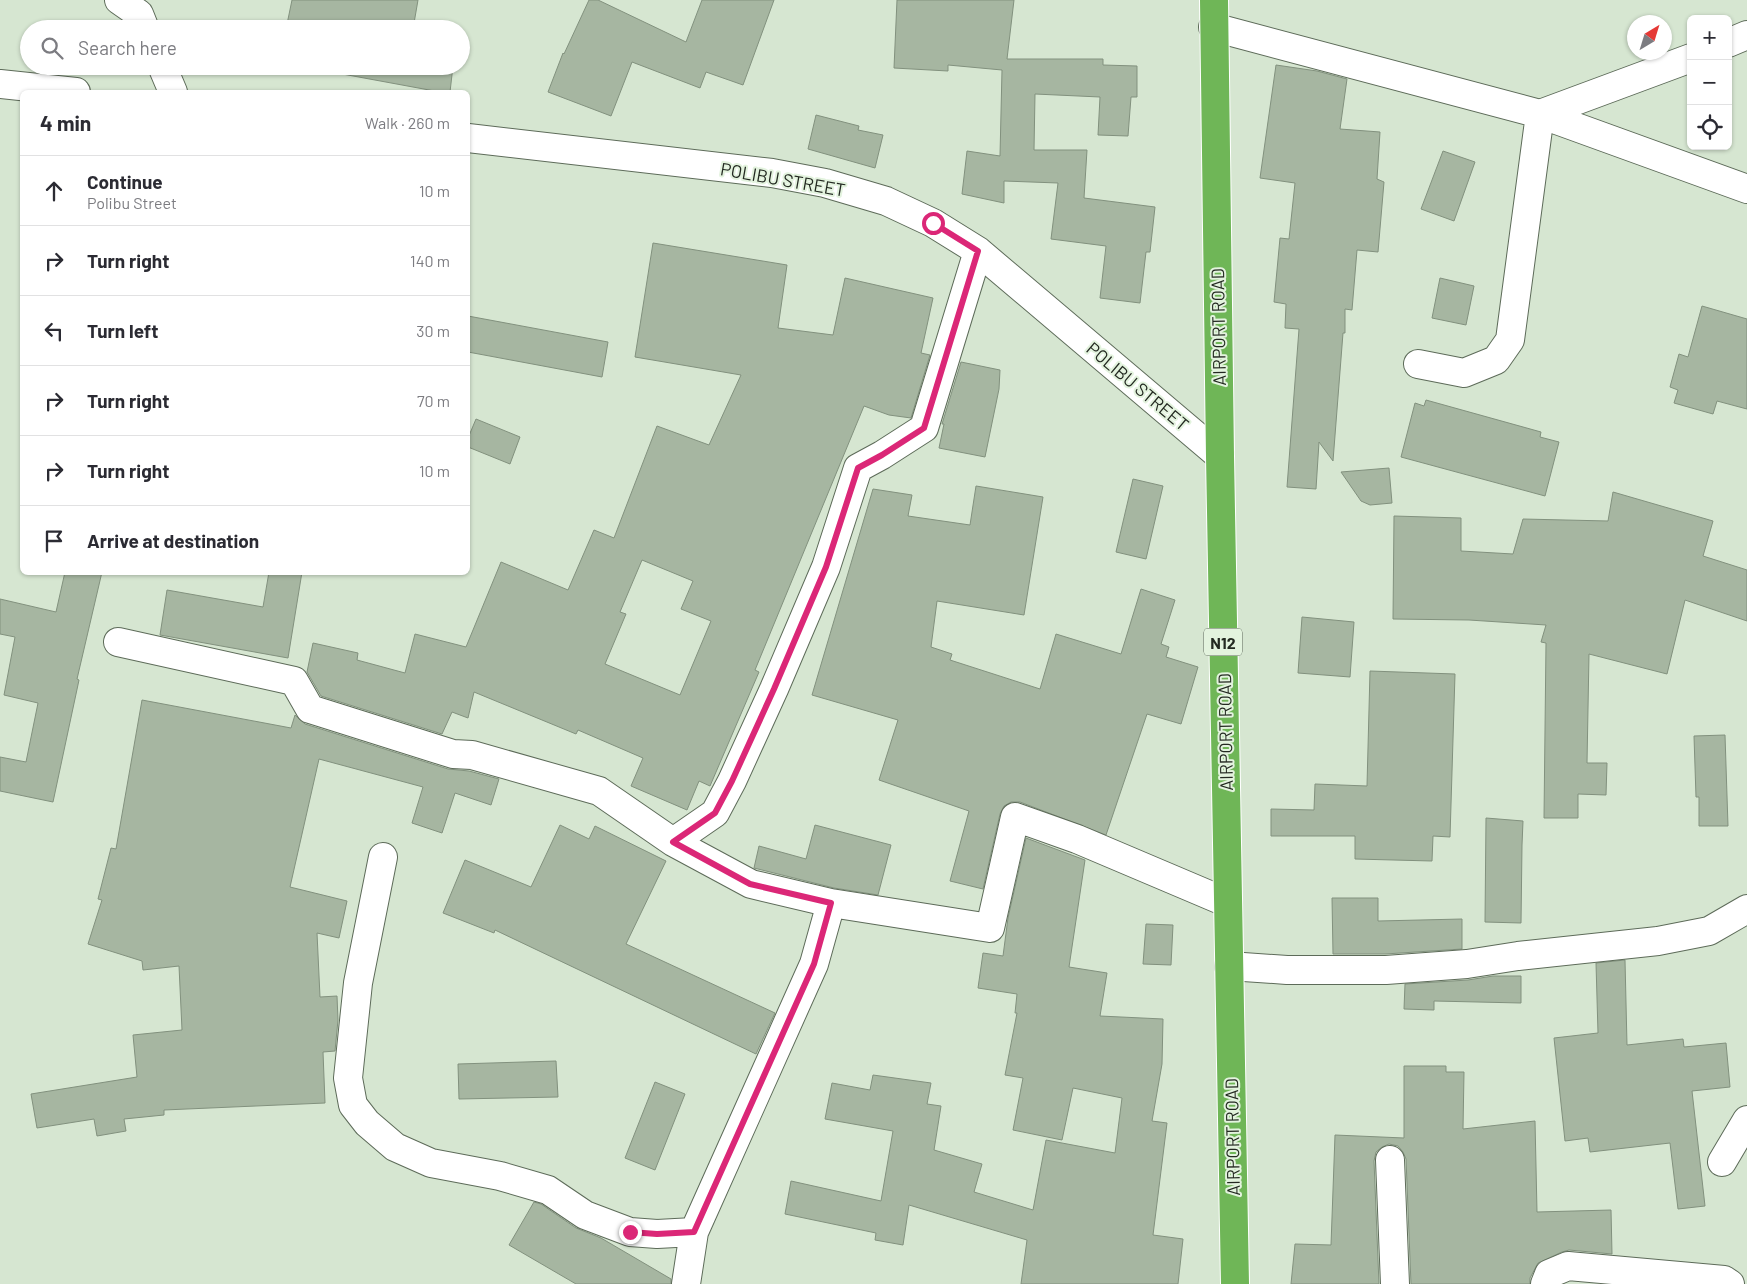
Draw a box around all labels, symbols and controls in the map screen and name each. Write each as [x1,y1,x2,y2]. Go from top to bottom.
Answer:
north arrow [1627,15,1672,60]
map controls [1687,15,1732,150]
button: + [1687,15,1732,60]
search box [20,20,470,75]
icon: search [38,34,66,62]
text: Search here [78,36,177,59]
button: − [1687,60,1732,105]
button: locate [1687,105,1732,150]
text: 4 min [40,110,91,135]
text: Walk · 260 m [365,113,450,132]
street label: POLIBU STREET [719,157,847,201]
text: Continue [87,170,163,193]
icon: ahead [40,177,68,205]
text: 10 m [419,181,450,200]
text: Polibu Street [87,193,177,212]
route start [922,212,945,235]
icon: right [40,247,68,275]
text: Turn right [87,249,169,272]
text: 140 m [410,251,450,270]
street label: AIRPORT ROAD [1206,268,1230,386]
icon: left [40,317,68,345]
text: Turn left [87,319,158,342]
text: 30 m [416,321,450,340]
street label: POLIBU STREET [1082,337,1194,435]
icon: right [40,387,68,415]
text: Turn right [87,389,169,412]
text: 70 m [417,391,450,410]
icon: right [40,457,68,485]
text: Turn right [87,459,169,482]
text: 10 m [419,461,450,480]
icon: arrive [40,527,68,555]
text: Arrive at destination [87,529,259,552]
road number: N12 [1204,628,1242,656]
street label: AIRPORT ROAD [1213,673,1237,791]
street label: AIRPORT ROAD [1220,1078,1244,1196]
route end [619,1221,642,1244]

